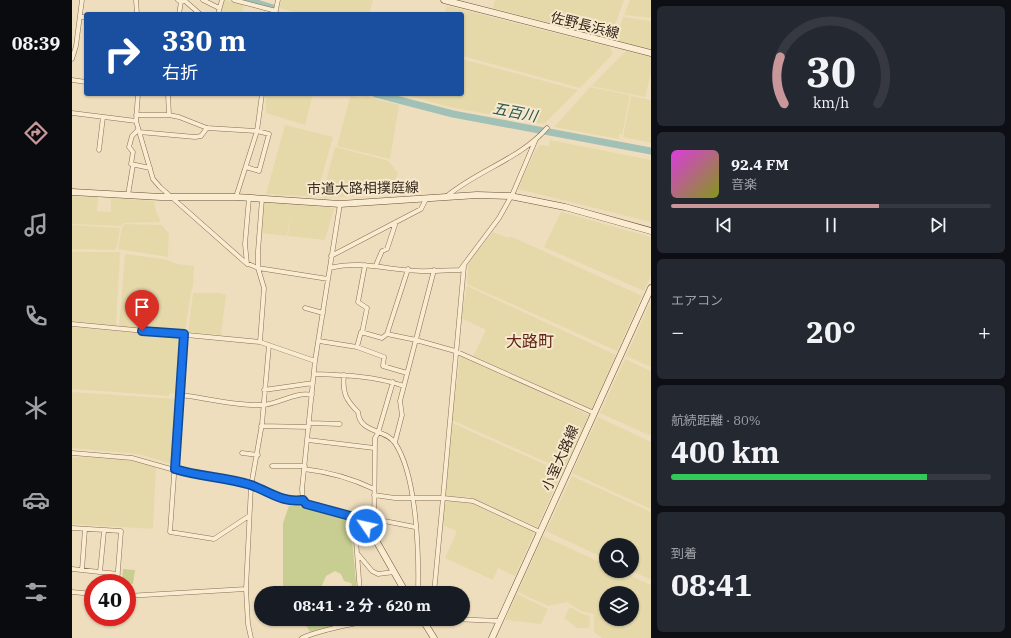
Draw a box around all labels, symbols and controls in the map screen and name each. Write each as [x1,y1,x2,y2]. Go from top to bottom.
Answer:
street label: 佐野長浜線 [549,8,621,42]
text: 330 m [162,22,246,59]
icon: right [96,28,148,80]
text: 08:39 [12,32,60,55]
text: 30 [806,44,856,98]
text: 右折 [162,61,198,84]
text: km/h [813,93,849,112]
water label: 五百川 [491,98,541,126]
icon: directions [22,119,50,147]
text: 92.4 FM [731,155,789,174]
text: 音楽 [731,176,757,193]
street label: 市道大路相撲庭線 [307,178,419,198]
icon: music [22,211,50,239]
icon: previous [713,214,735,236]
icon: pause [820,214,842,236]
icon: next [927,214,949,236]
pin [125,290,159,331]
text: エアコン [671,292,723,309]
icon: arrive [131,296,153,318]
icon: phone [22,302,50,330]
text: 20° [806,312,856,351]
text: − [671,317,684,346]
text: + [978,317,991,346]
district label: 大路町 [506,331,554,351]
icon: climate [22,394,50,422]
text: 航続距離 · 80% [671,412,761,429]
street label: 小室大路線 [538,422,582,494]
text: 400 km [671,432,780,471]
icon: car [22,486,50,514]
position arrow [345,505,387,547]
map controls [599,538,639,626]
button: search [599,538,639,578]
text: 到着 [671,545,697,562]
text: 08:41 [671,565,752,604]
speed limit sign: 40 [84,574,136,626]
icon: filters [22,578,50,606]
button: layers [599,586,639,626]
text: 08:41 · 2 分 · 620 m [293,596,431,615]

